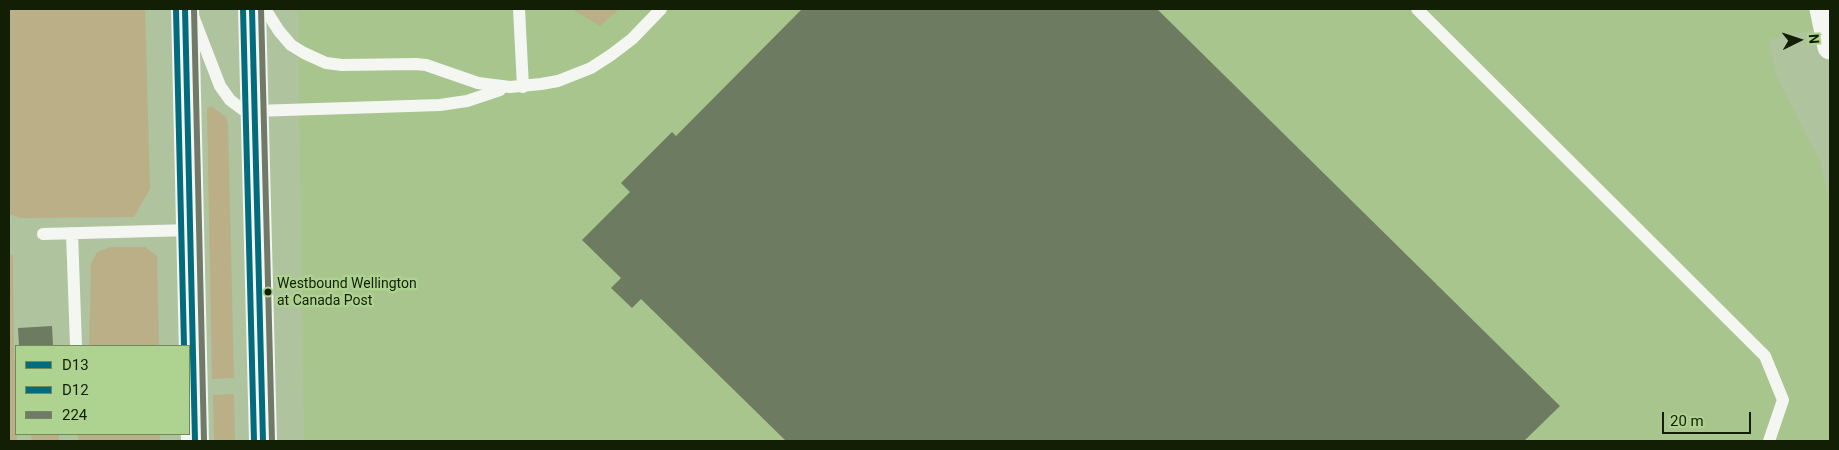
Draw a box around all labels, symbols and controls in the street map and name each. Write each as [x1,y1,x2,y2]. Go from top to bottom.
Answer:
north arrow [1774,15,1824,65]
text: N [1806,33,1822,44]
place label: Westbound Wellington at Canada Post [277,276,417,308]
marker: Westbound Wellington at Canada Post [263,287,273,297]
legend [15,345,190,435]
text: D13 [62,356,89,374]
text: D12 [62,381,89,399]
scale bar [1664,402,1753,434]
text: 224 [62,406,87,424]
text: 20 m [1670,412,1704,430]

